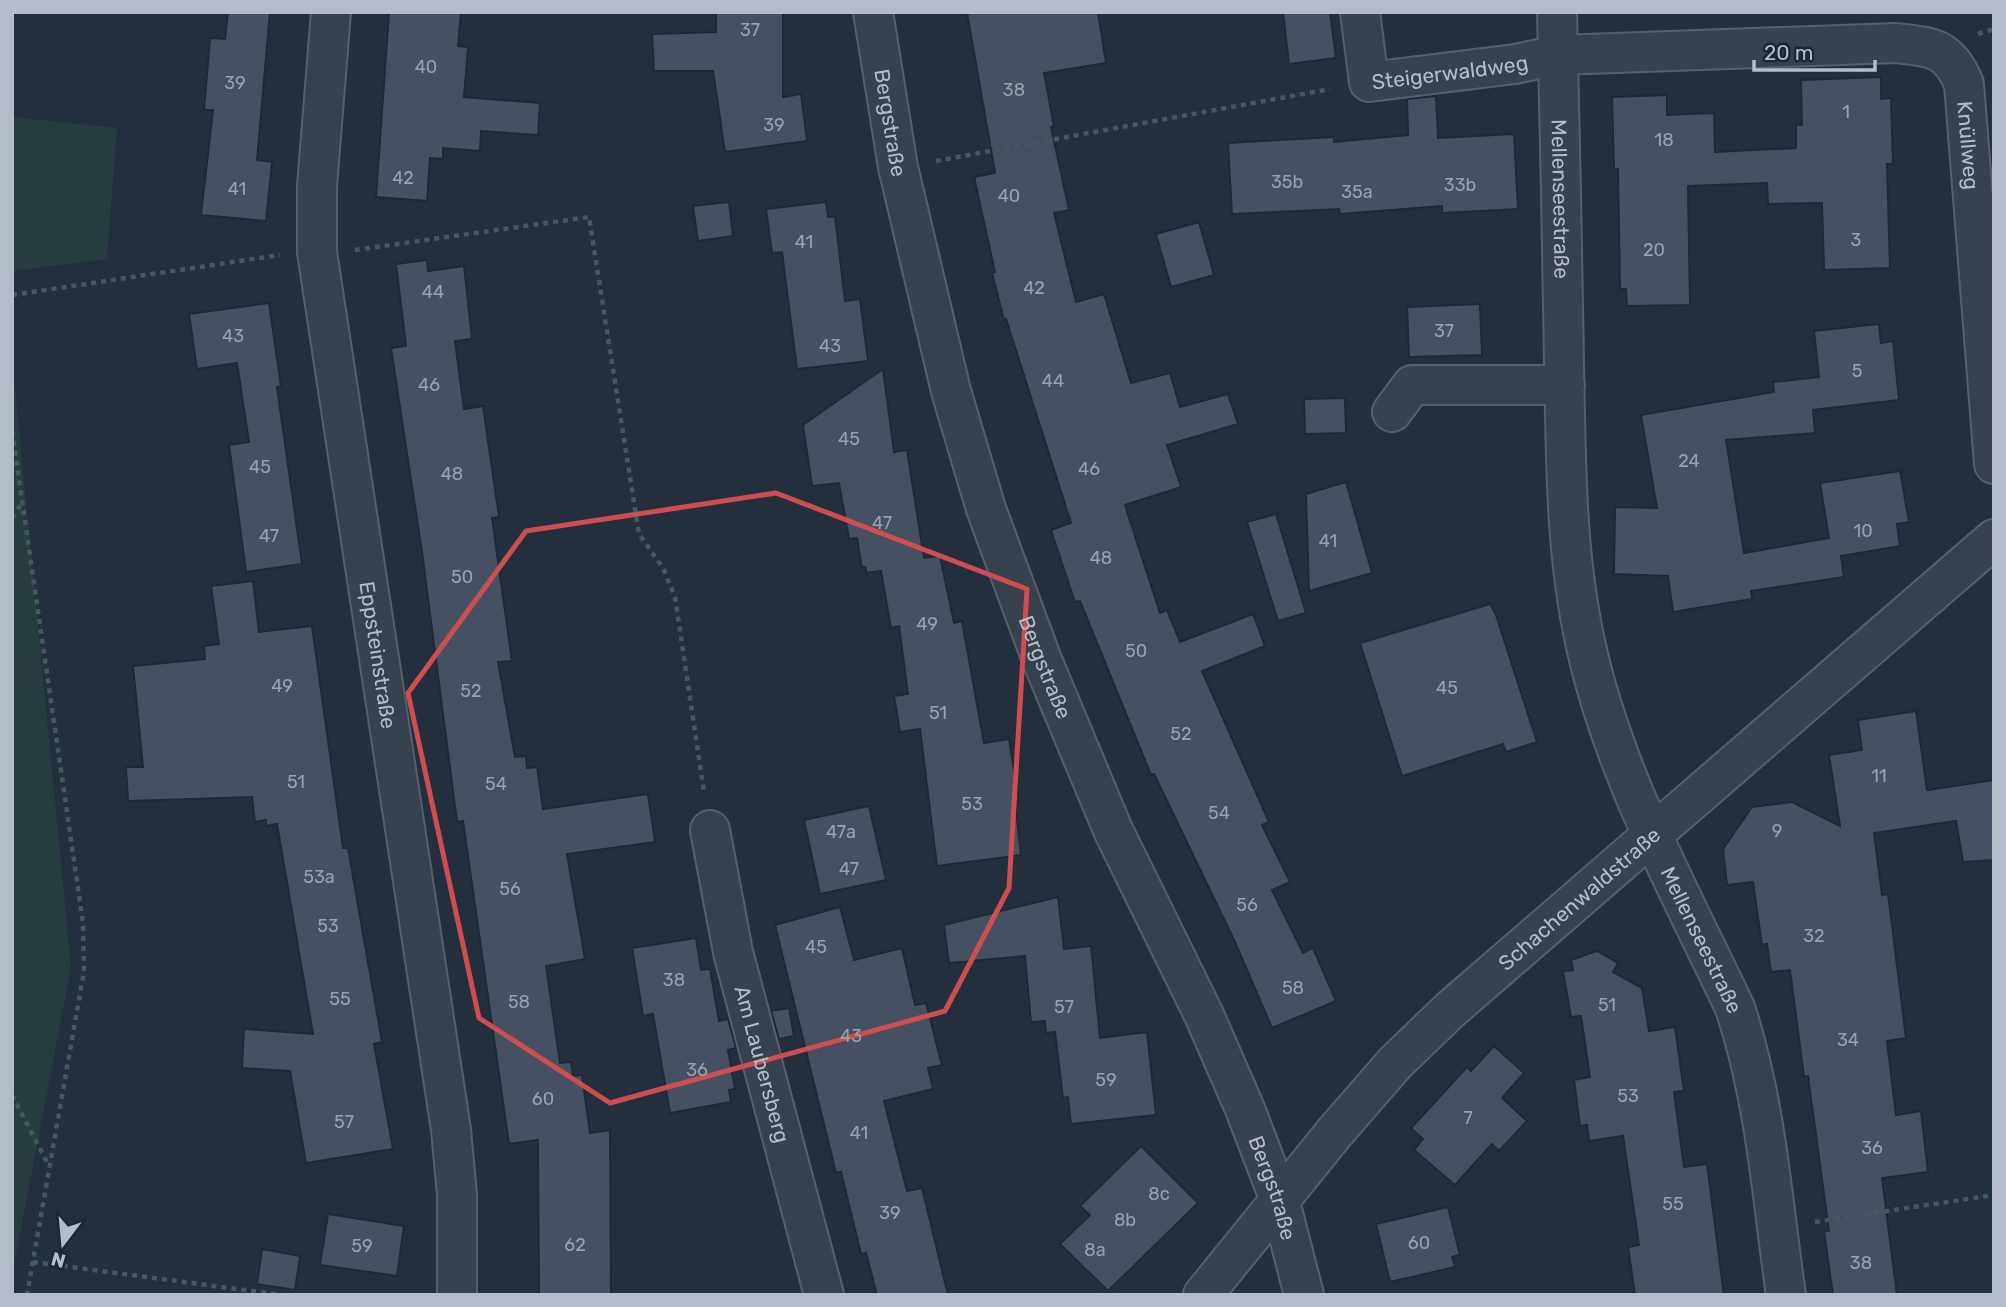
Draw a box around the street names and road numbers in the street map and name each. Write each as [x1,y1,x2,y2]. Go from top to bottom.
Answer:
street label: Steigerwaldweg [1370,49,1530,94]
street label: Bergstraße [870,67,912,179]
street label: Knüllweg [1953,100,1985,191]
street label: Mellenseestraße [1547,119,1575,279]
street label: Eppsteinstraße [355,579,402,730]
street label: Bergstraße [1014,612,1077,722]
street label: Schachenwaldstraße [1493,822,1665,975]
street label: Mellenseestraße [1656,862,1748,1017]
street label: Am Laubersberg [730,983,796,1145]
street label: Bergstraße [1244,1132,1302,1243]

